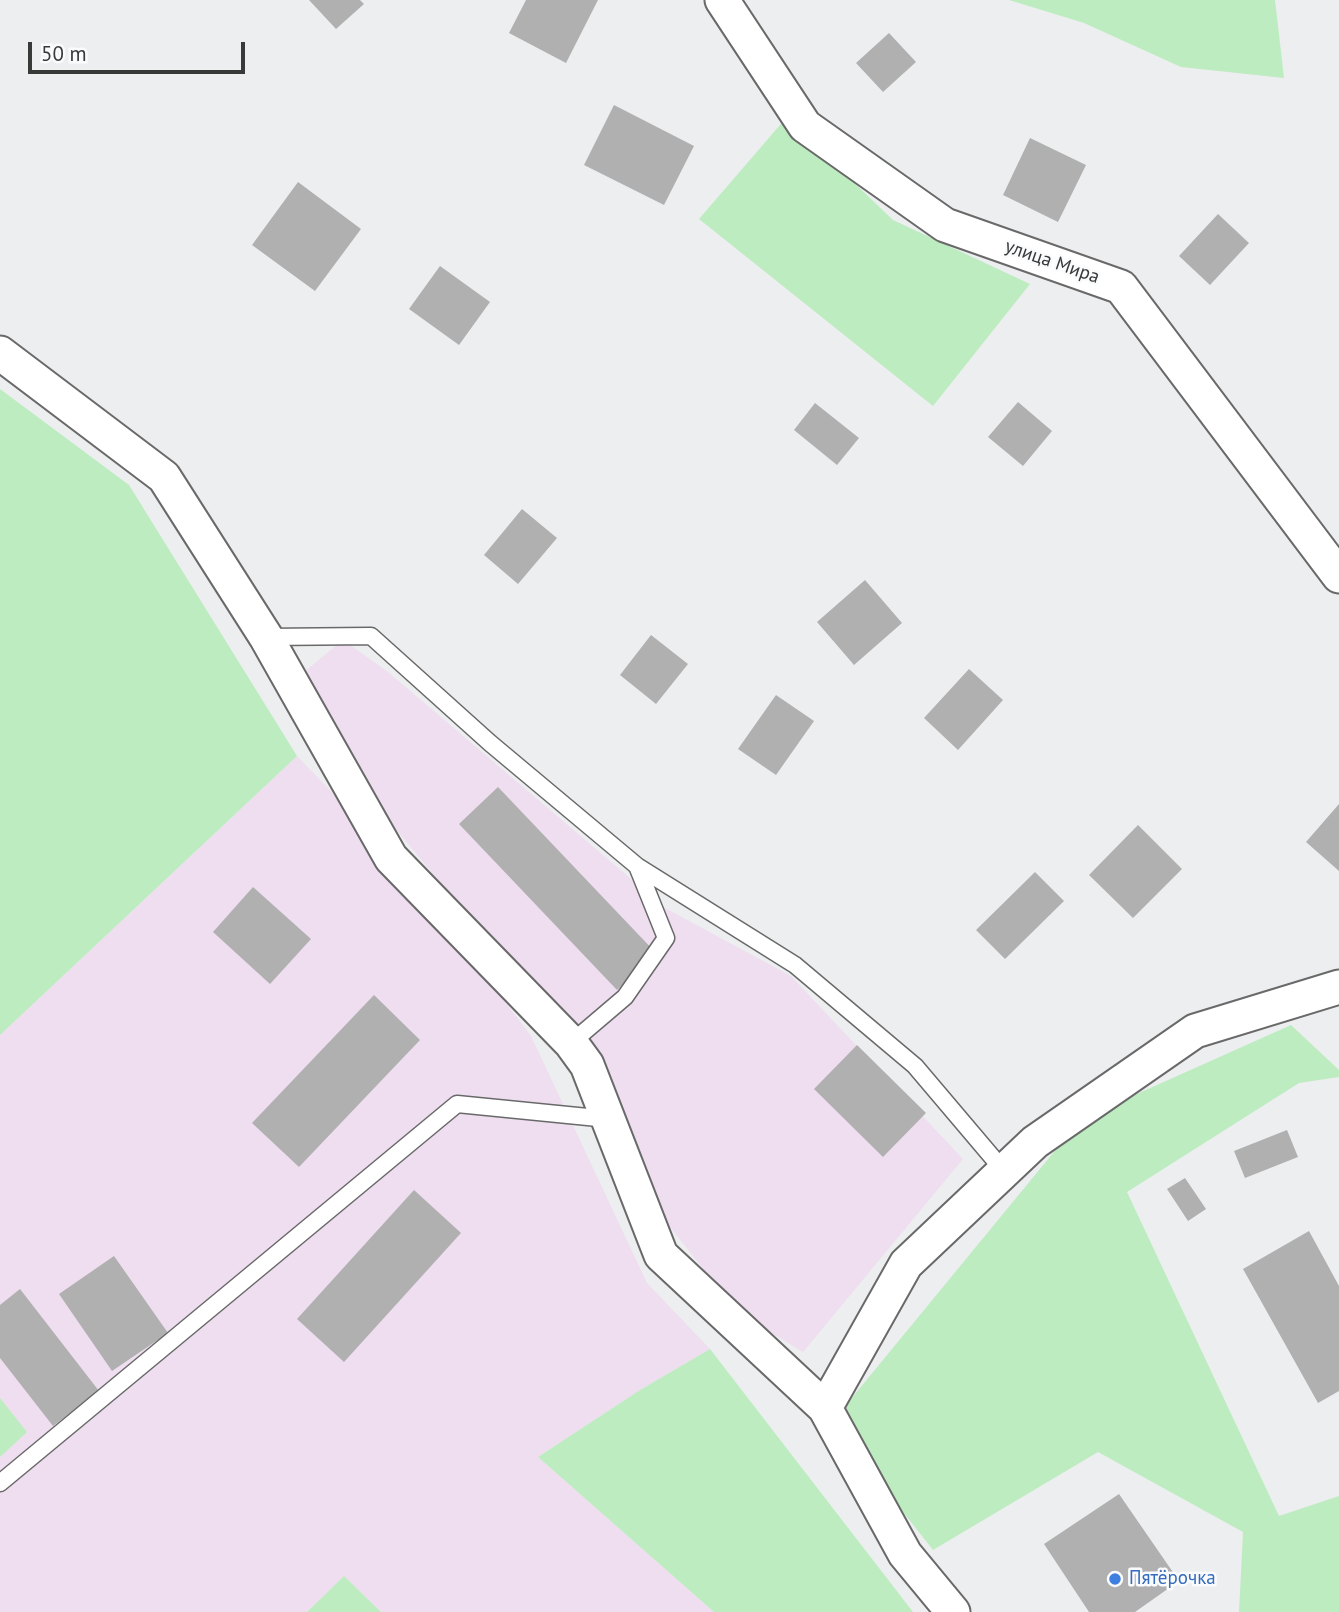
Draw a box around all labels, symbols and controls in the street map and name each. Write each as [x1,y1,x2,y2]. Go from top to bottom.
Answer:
scale bar [32,28,248,72]
text: 50 m [41,40,87,67]
street label: улица Мира [1002,235,1102,289]
place label: Пятёрочка [1129,1568,1216,1590]
marker: Пятёрочка [1107,1571,1123,1587]

